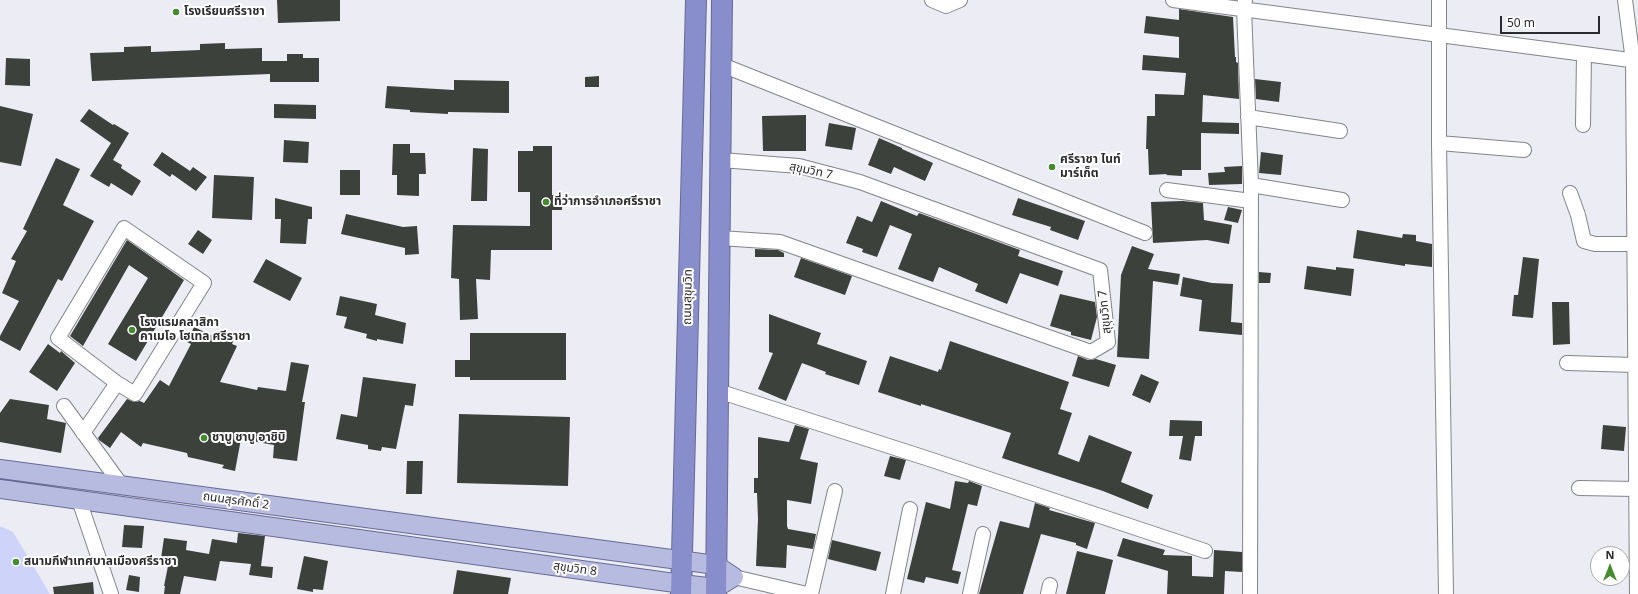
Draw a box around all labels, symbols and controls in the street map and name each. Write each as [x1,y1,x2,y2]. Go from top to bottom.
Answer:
place label: โรงเรียนศรีราชา [184,5,265,19]
marker: โรงเรียนศรีราชา [171,7,181,17]
scale bar [1502,8,1602,34]
text: 50 m [1507,14,1535,31]
place label: ศรีราชา ไนท์ มาร์เก็ต [1060,153,1121,181]
street label: สุขุมวิท 7 [788,159,834,183]
marker: ศรีราชา ไนท์ มาร์เก็ต [1047,162,1057,172]
place label: ที่ว่าการอำเภอศรีราชา [554,195,661,209]
marker: ที่ว่าการอำเภอศรีราชา [541,197,551,207]
street label: ถนนสุขุมวิท [680,269,696,325]
street label: สุขุมวิท 7 [1096,289,1114,335]
place label: โรงแรมคลาสิกา คาเมโอ โฮเทล ศรีราชา [140,316,251,344]
marker: โรงแรมคลาสิกา คาเมโอ โฮเทล ศรีราชา [127,325,137,335]
place label: ชาบู ชาบู อาชิบิ [212,431,285,445]
marker: ชาบู ชาบู อาชิบิ [199,433,209,443]
street label: ถนนสุรศักดิ์ 2 [202,489,270,513]
north arrow [1590,546,1630,586]
text: N [1606,547,1614,562]
place label: สนามกีฬาเทศบาลเมืองศรีราชา [24,555,177,569]
marker: สนามกีฬาเทศบาลเมืองศรีราชา [11,557,21,567]
street label: สุขุมวิท 8 [552,559,598,579]

